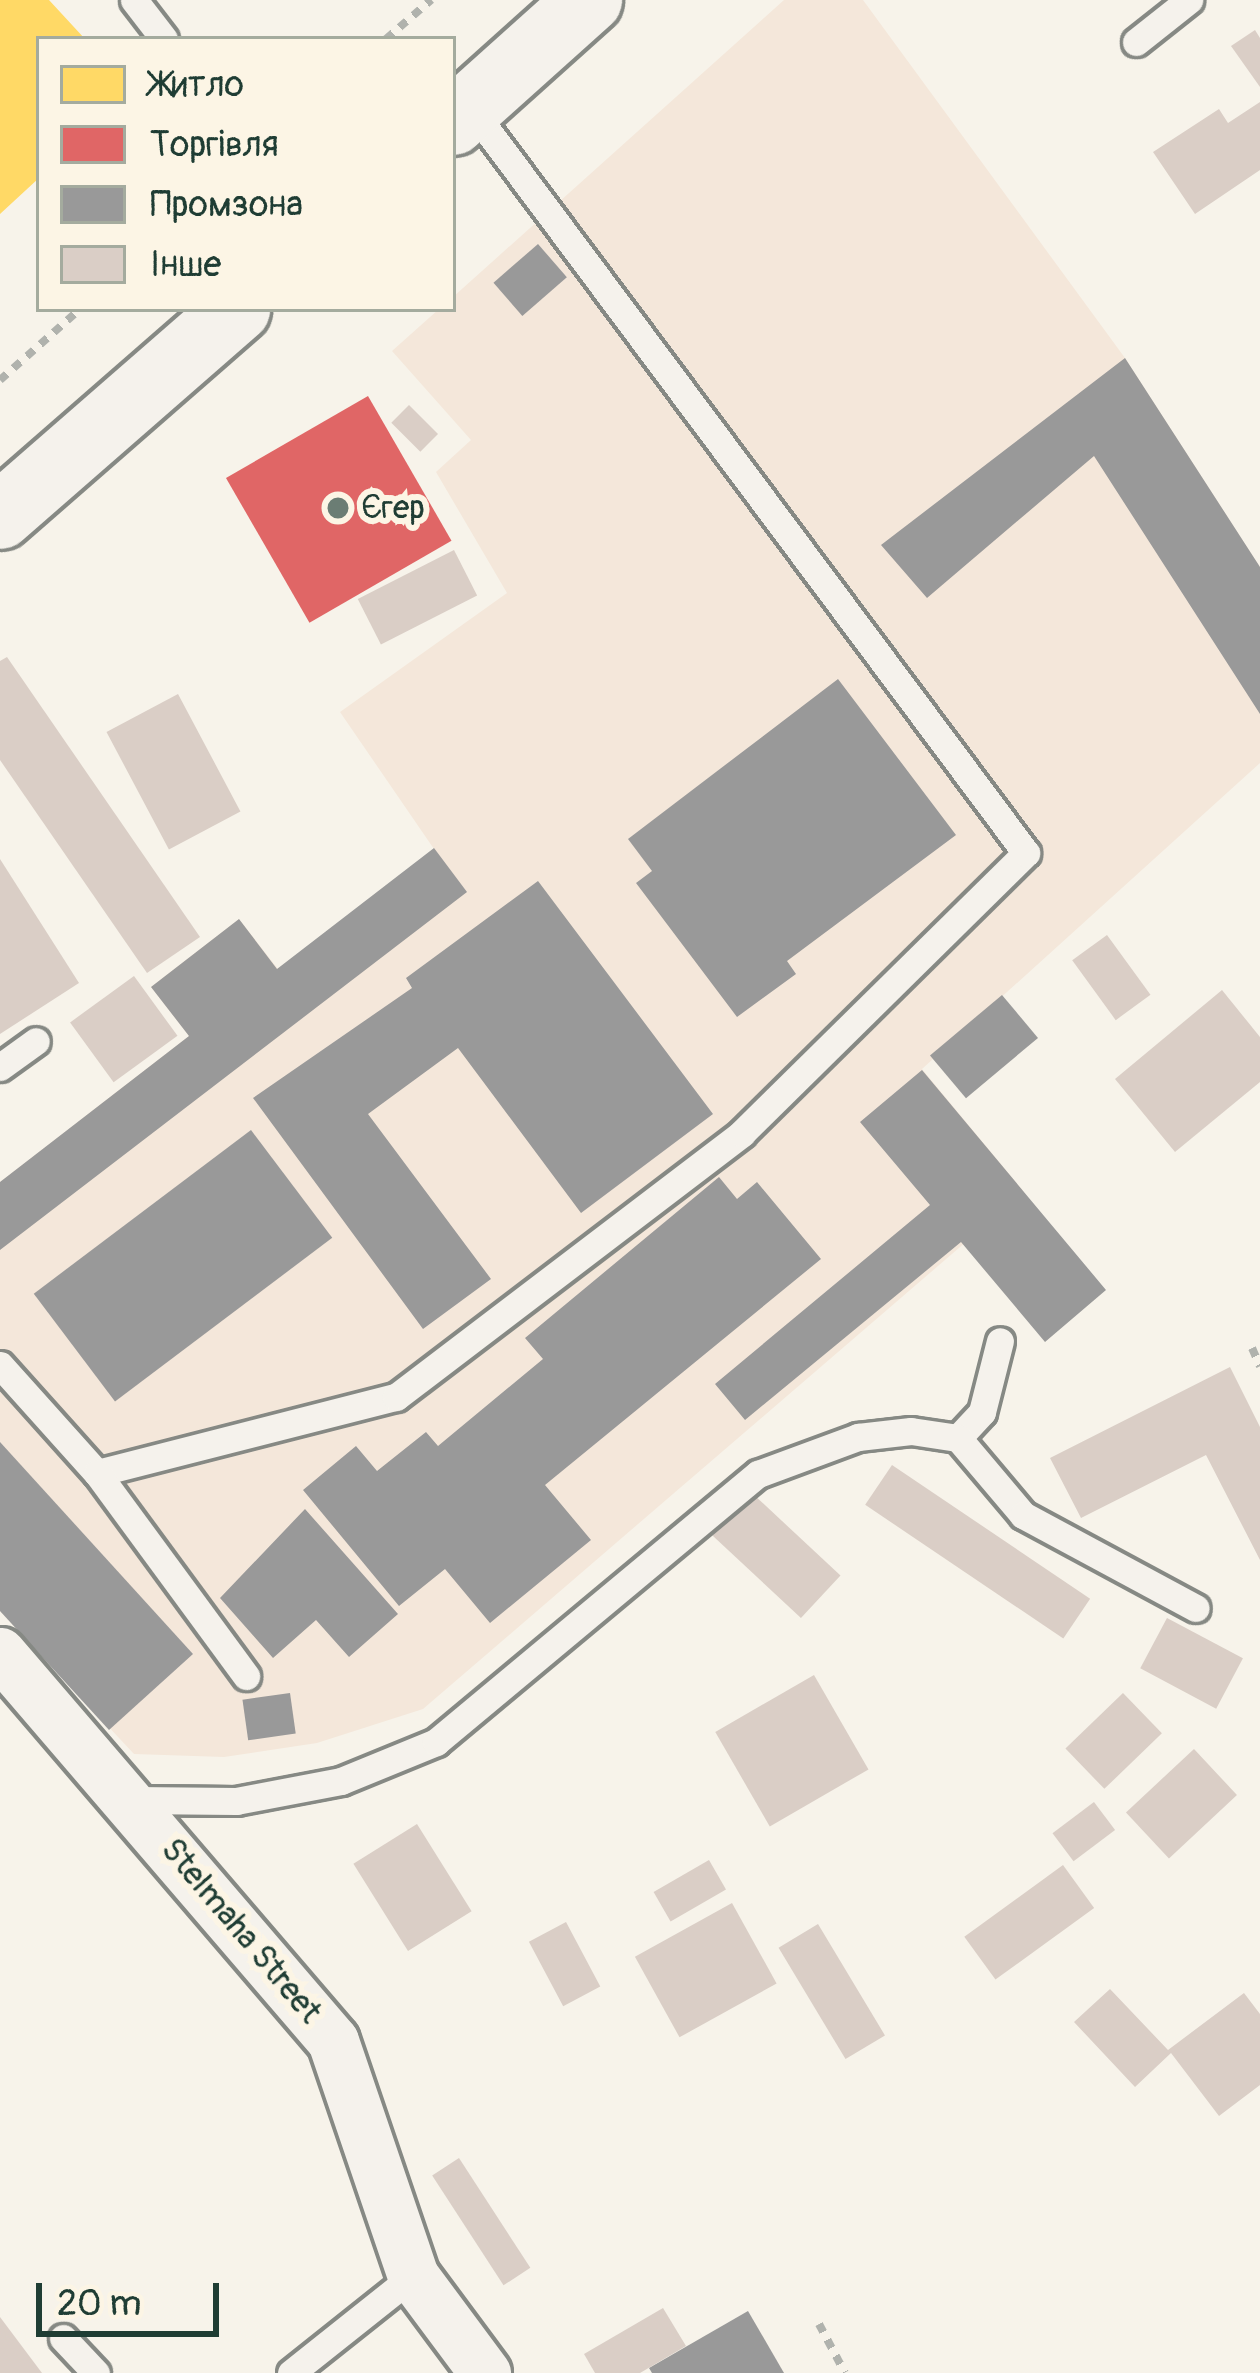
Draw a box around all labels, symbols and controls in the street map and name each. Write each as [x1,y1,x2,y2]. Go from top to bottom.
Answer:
legend [36,36,456,312]
text: Житло [150,62,244,107]
text: Торгівля [150,122,279,167]
text: Промзона [150,182,303,227]
text: Інше [150,242,221,287]
place label: Єгер [362,488,425,528]
marker: Єгер [325,495,351,521]
street label: Stelmaha Street [152,1831,330,2031]
scale bar [42,2259,225,2333]
text: 20 m [57,2281,142,2326]

